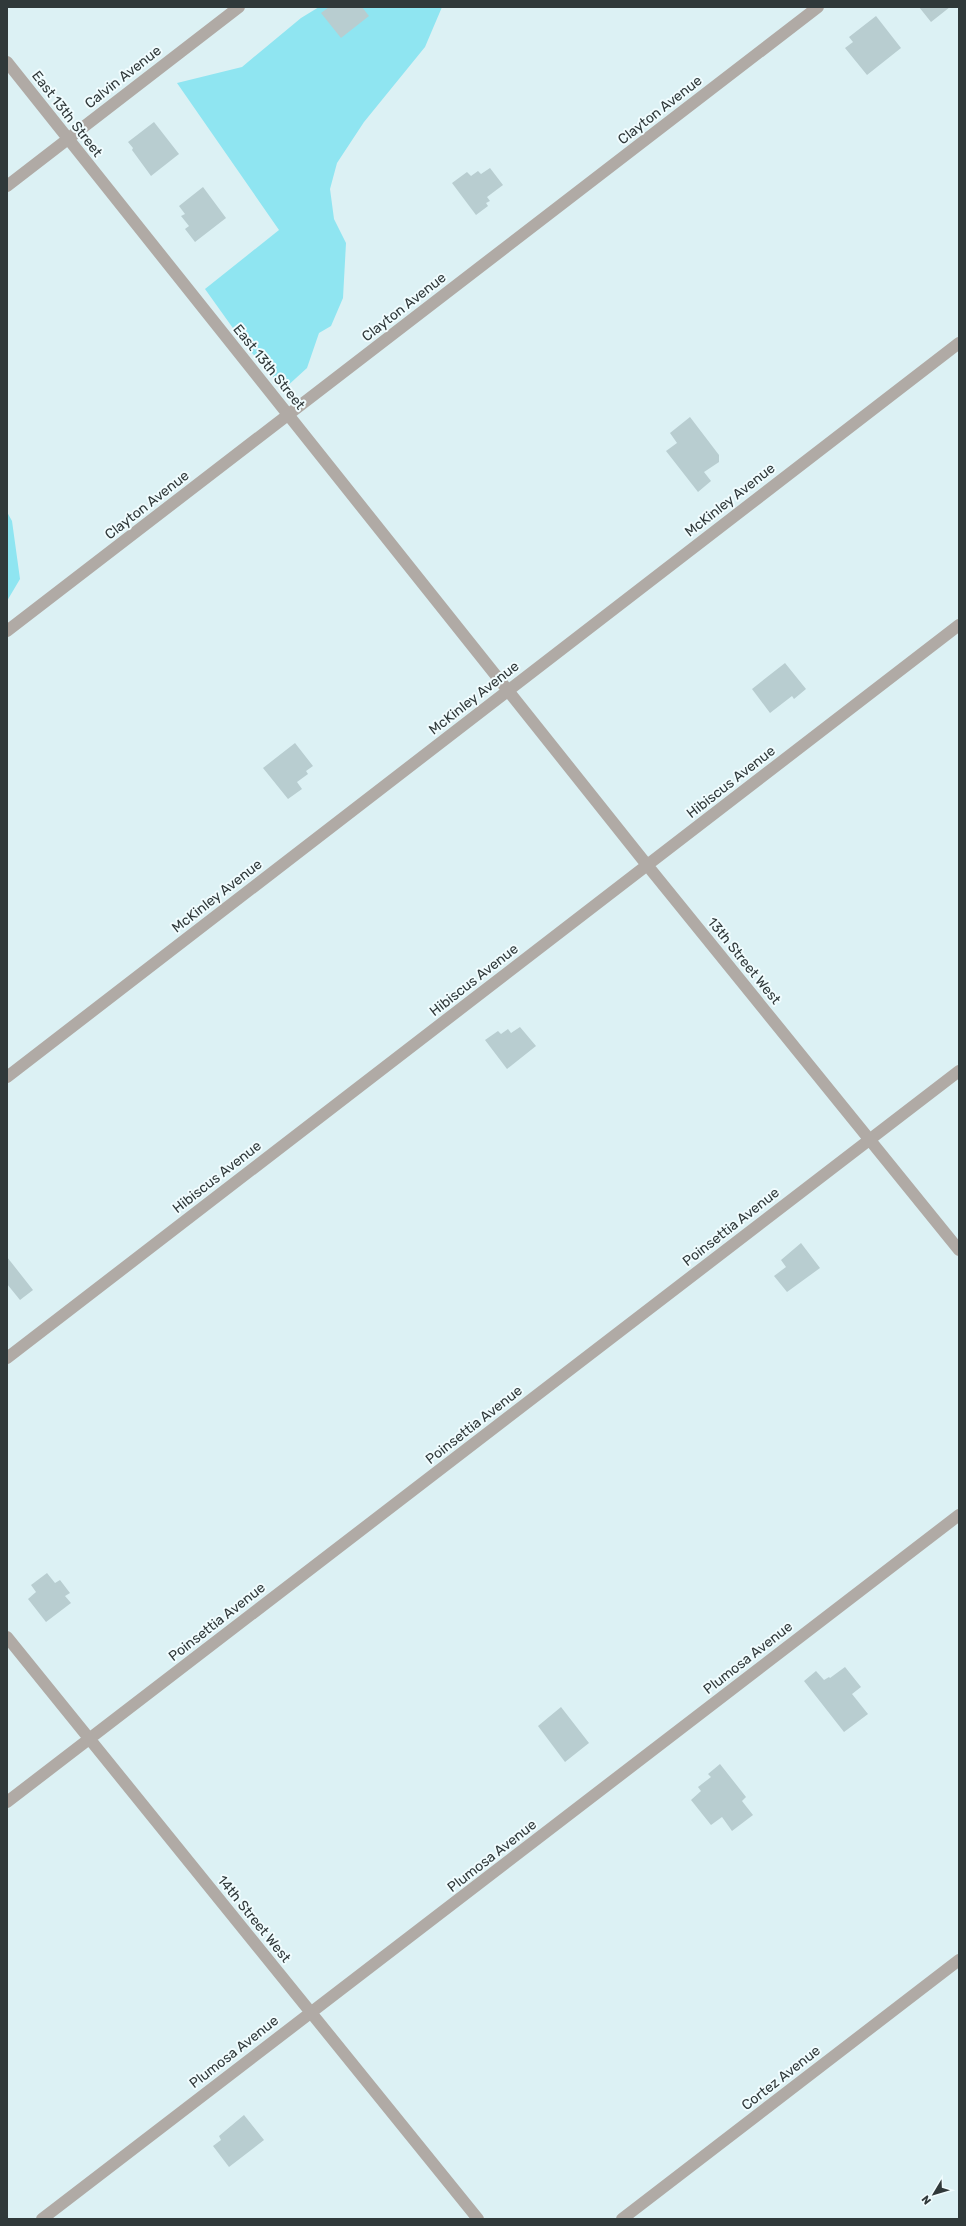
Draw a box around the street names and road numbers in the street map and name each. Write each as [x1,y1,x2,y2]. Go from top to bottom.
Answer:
street label: Calvin Avenue [81,42,165,112]
street label: East 13th Street [28,68,106,161]
street label: Clayton Avenue [615,72,706,148]
street label: Clayton Avenue [359,269,450,345]
street label: East 13th Street [229,321,309,413]
street label: McKinley Avenue [682,459,779,540]
street label: Clayton Avenue [102,467,193,543]
street label: McKinley Avenue [426,657,523,738]
street label: Hibiscus Avenue [683,742,779,822]
street label: McKinley Avenue [169,855,266,936]
street label: 13th Street West [704,914,785,1008]
street label: Hibiscus Avenue [426,940,522,1020]
street label: Hibiscus Avenue [169,1137,265,1217]
street label: Poinsettia Avenue [679,1184,783,1270]
street label: Poinsettia Avenue [422,1382,526,1468]
street label: Poinsettia Avenue [165,1579,269,1665]
street label: Plumosa Avenue [700,1618,796,1698]
street label: Plumosa Avenue [444,1816,540,1896]
street label: 14th Street West [214,1872,295,1966]
street label: Plumosa Avenue [186,2012,282,2092]
street label: Cortez Avenue [738,2042,824,2114]

